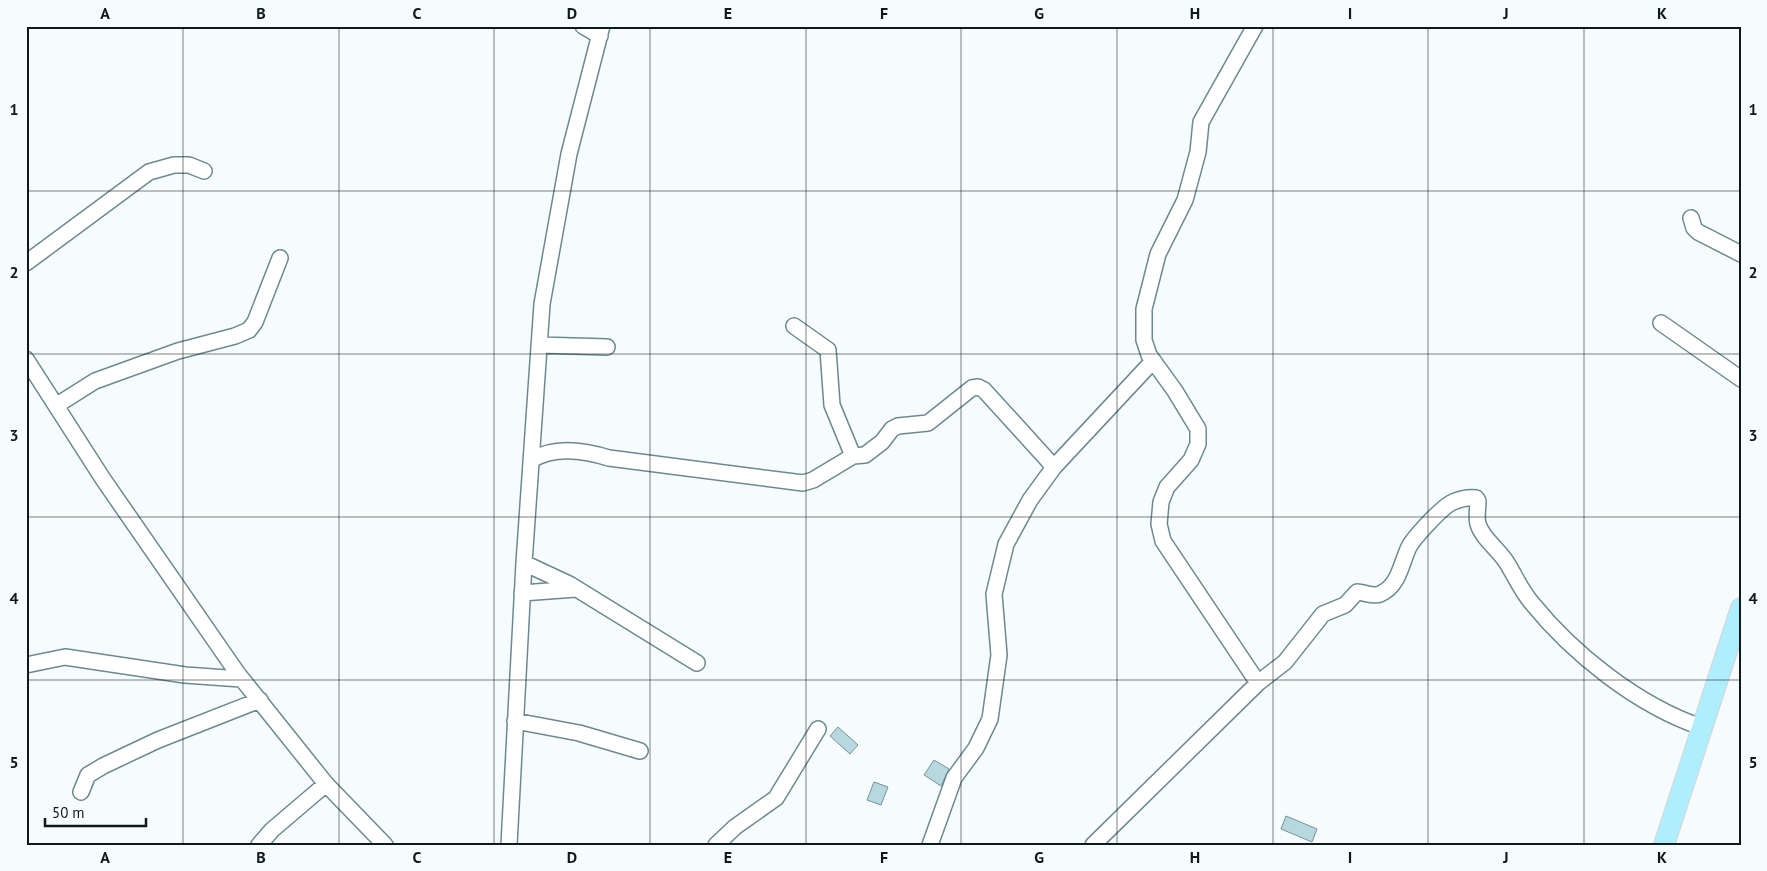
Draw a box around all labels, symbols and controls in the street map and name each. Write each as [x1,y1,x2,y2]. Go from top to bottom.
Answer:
text: A [100,3,110,23]
text: B [256,3,266,23]
text: C [413,3,422,23]
text: D [567,3,577,23]
text: E [724,3,732,23]
text: F [880,3,888,23]
text: G [1034,3,1044,23]
text: H [1190,3,1200,23]
text: I [1348,3,1352,23]
text: J [1502,3,1509,23]
text: K [1657,3,1667,23]
text: 1 [9,99,19,119]
text: 1 [1748,99,1758,119]
text: 2 [9,262,19,282]
text: 2 [1748,262,1758,282]
text: 3 [9,425,19,445]
text: 3 [1748,425,1758,445]
text: 4 [9,588,19,608]
text: 4 [1748,588,1758,608]
text: 5 [9,752,19,772]
text: 5 [1748,752,1758,772]
scale bar [45,796,146,828]
text: 50 m [52,803,85,822]
text: A [100,847,110,867]
text: B [256,847,266,867]
text: C [413,847,422,867]
text: D [567,847,577,867]
text: E [724,847,732,867]
text: F [880,847,888,867]
text: G [1034,847,1044,867]
text: H [1190,847,1200,867]
text: I [1348,847,1352,867]
text: J [1502,847,1509,867]
text: K [1657,847,1667,867]

